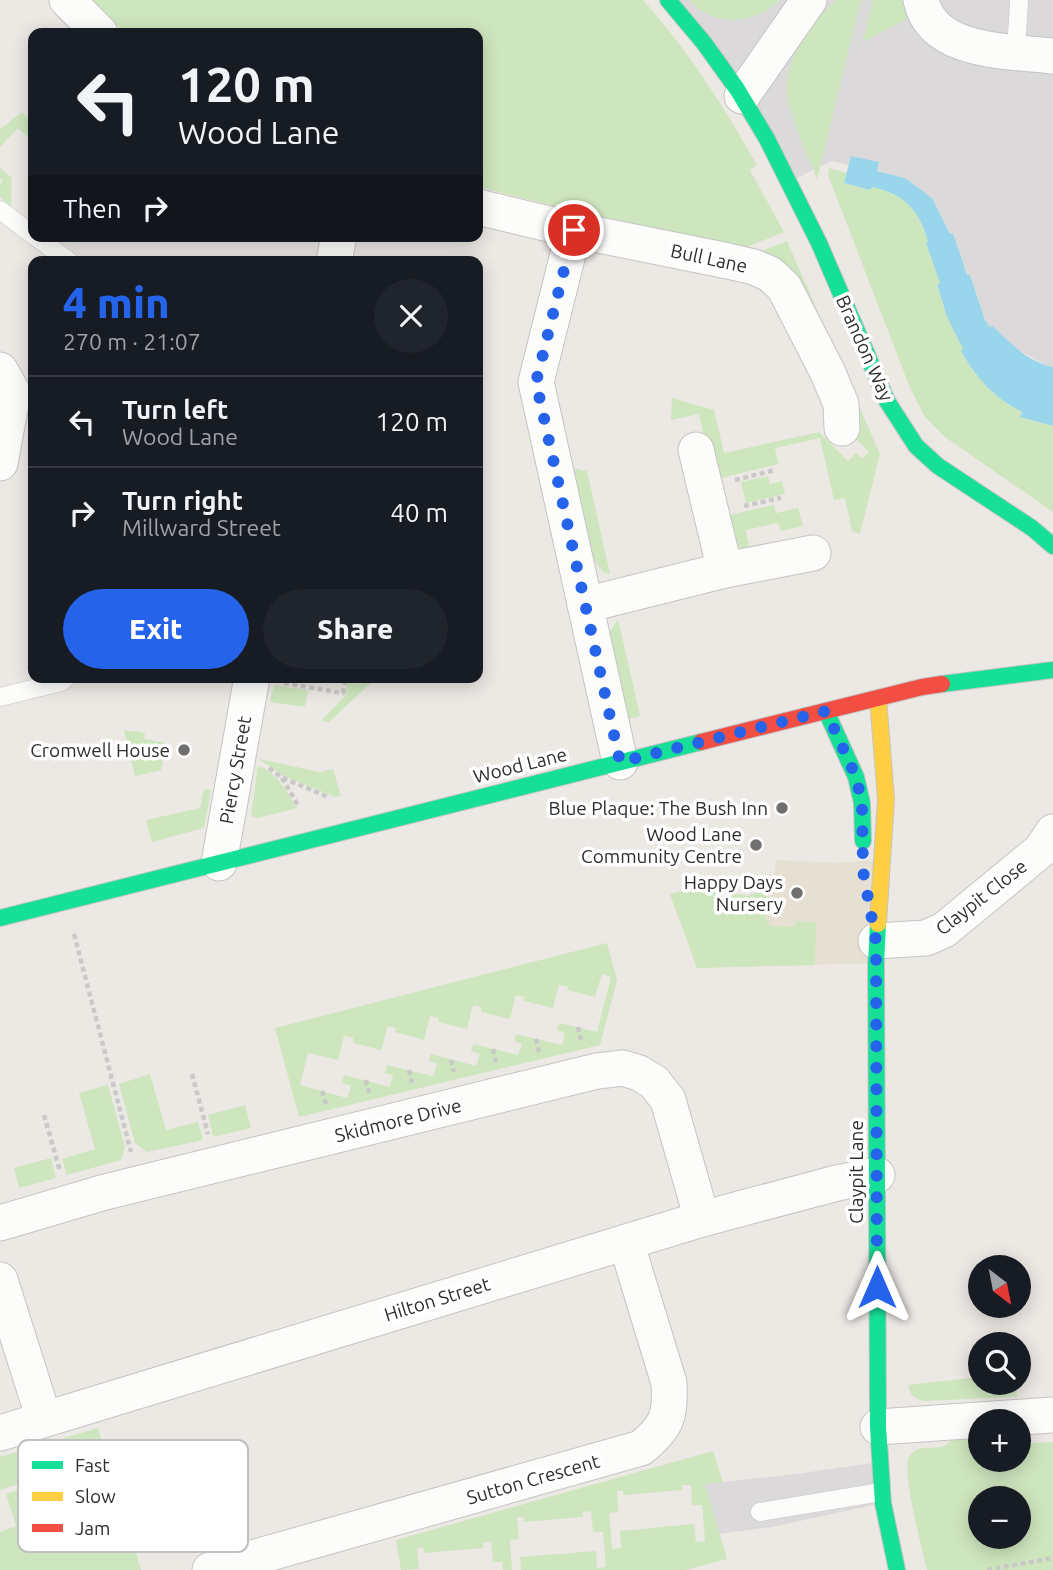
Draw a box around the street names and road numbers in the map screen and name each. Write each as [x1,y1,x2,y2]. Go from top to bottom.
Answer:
street label: Bull Lane [669,239,749,277]
street label: Brandon Way [832,292,898,404]
street label: Piercy Street [215,714,255,826]
street label: Wood Lane [471,743,569,787]
street label: Claypit Close [931,855,1031,939]
street label: Skidmore Drive [332,1094,464,1146]
street label: Claypit Lane [845,1120,867,1224]
street label: Hilton Street [381,1272,493,1326]
street label: Sutton Crescent [464,1449,602,1508]

